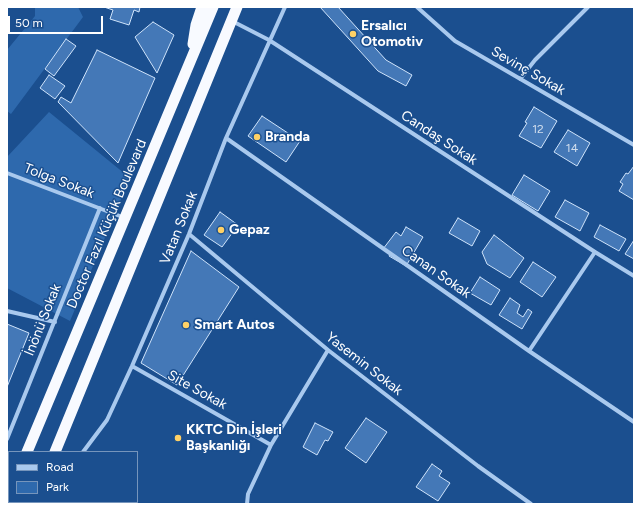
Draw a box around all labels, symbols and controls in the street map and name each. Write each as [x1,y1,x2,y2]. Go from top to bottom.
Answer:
scale bar [10,8,105,34]
text: 50 m [15,16,43,30]
place label: Ersalıcı Otomotiv [361,18,423,50]
marker: Ersalıcı Otomotiv [348,29,358,39]
street label: Sevinç Sokak [488,43,568,99]
street label: Candaş Sokak [398,107,480,169]
house number: 12 [532,122,544,136]
place label: Branda [265,129,310,145]
marker: Branda [252,132,262,142]
street label: Doctor Fazıl Küçük Boulevard [64,137,150,311]
house number: 14 [566,141,578,155]
street label: Tolga Sokak [21,160,97,202]
street label: Vatan Sokak [157,189,201,267]
place label: Gepaz [229,222,270,238]
marker: Gepaz [216,225,226,235]
street label: Canan Sokak [398,242,474,302]
street label: İnönü Sokak [21,282,65,358]
place label: Smart Autos [194,317,275,333]
marker: Smart Autos [181,320,191,330]
street label: Yasemin Sokak [322,329,406,399]
street label: Site Sokak [164,367,230,413]
place label: KKTC Din İşleri Başkanlığı [186,422,282,454]
marker: KKTC Din İşleri Başkanlığı [173,433,183,443]
legend [8,451,138,503]
text: Road [46,460,74,474]
text: Park [46,480,69,494]

